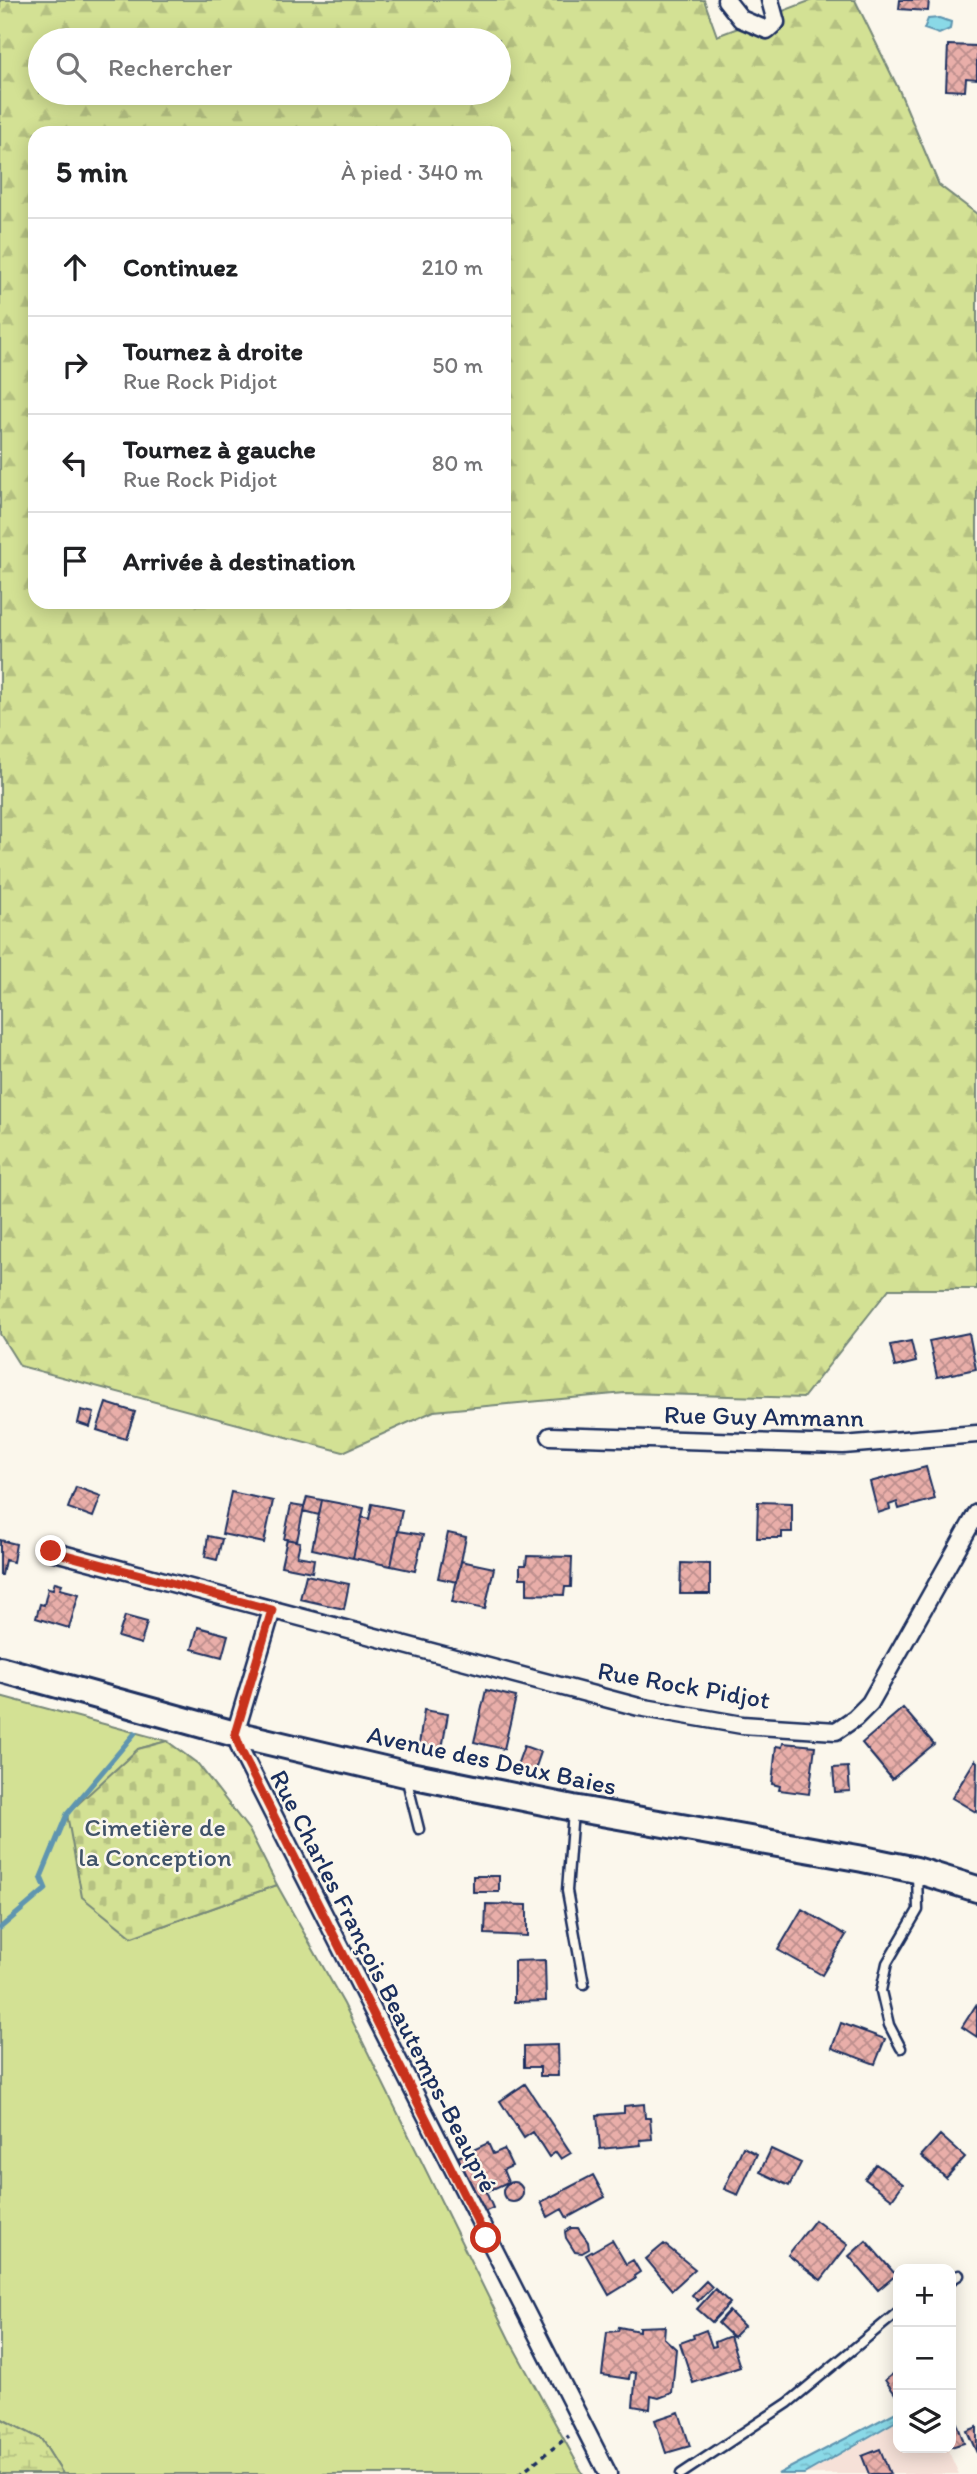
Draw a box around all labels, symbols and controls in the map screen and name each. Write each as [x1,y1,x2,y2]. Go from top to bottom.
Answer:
search box [28,28,511,105]
icon: search [52,48,90,86]
text: Rechercher [108,51,232,83]
text: 5 min [56,153,127,190]
text: À pied · 340 m [341,158,483,186]
icon: ahead [56,248,94,286]
text: Continuez [123,251,238,283]
text: 210 m [422,253,483,281]
text: Tournez à droite [123,335,303,367]
icon: right [56,346,94,384]
text: 50 m [432,351,483,379]
text: Rue Rock Pidjot [123,367,277,395]
text: Tournez à gauche [123,433,316,465]
icon: left [56,444,94,482]
text: 80 m [432,449,483,477]
text: Rue Rock Pidjot [123,465,277,493]
icon: arrive [56,542,94,580]
text: Arrivée à destination [123,545,355,577]
street label: Rue Guy Ammann [664,1398,865,1434]
route end [35,1535,66,1566]
street label: Rue Rock Pidjot [595,1654,773,1716]
street label: Avenue des Deux Baies [364,1718,620,1802]
street label: Rue Charles François Beautemps-Beaupré [263,1764,505,2198]
park label: Cimetière de la Conception [78,1811,232,1873]
route start [470,2222,501,2253]
map controls [893,2264,956,2453]
button: + [893,2264,956,2327]
button: − [893,2327,956,2390]
button: layers [893,2390,956,2453]

